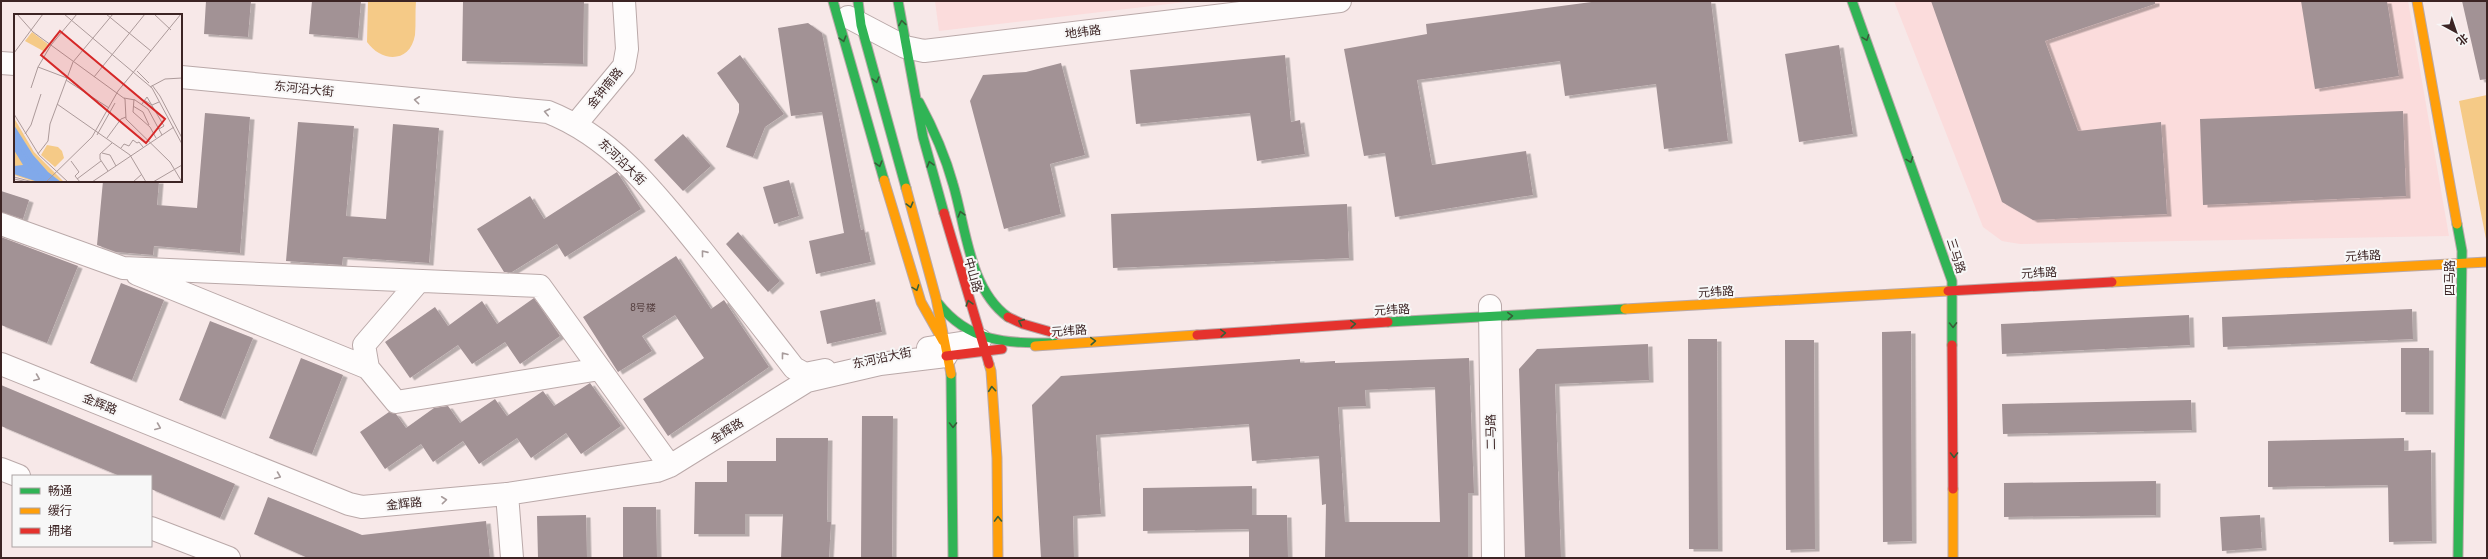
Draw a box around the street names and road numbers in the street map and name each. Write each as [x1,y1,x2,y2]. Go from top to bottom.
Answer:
street label: 地纬路 [1064,23,1102,41]
street label: 金钟南路 [584,65,626,111]
street label: 东河沿大街 [273,79,335,99]
street label: 东河沿大街 [596,136,648,188]
street label: 三马路 [1944,237,1968,275]
street label: 元纬路 [2345,248,2381,264]
street label: 中山路 [961,256,985,294]
street label: 四马路 [2443,260,2457,296]
street label: 元纬路 [2021,265,2057,281]
street label: 元纬路 [1698,284,1734,300]
street label: 元纬路 [1374,302,1410,318]
street label: 元纬路 [1051,323,1087,339]
street label: 东河沿大街 [851,345,913,371]
street label: 金辉路 [81,391,119,417]
street label: 二马路 [1484,414,1498,450]
street label: 金辉路 [708,416,746,446]
street label: 金辉路 [385,495,423,513]

